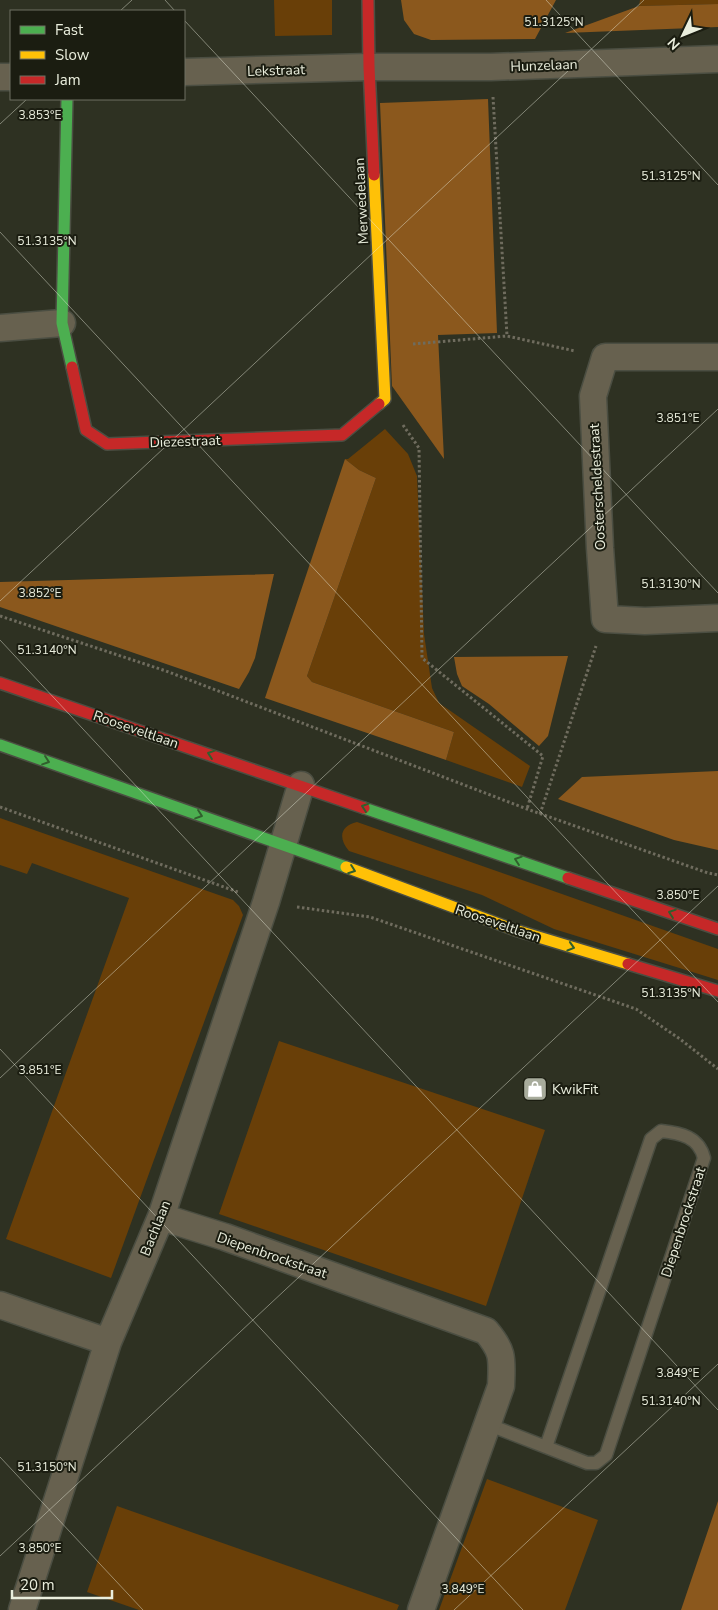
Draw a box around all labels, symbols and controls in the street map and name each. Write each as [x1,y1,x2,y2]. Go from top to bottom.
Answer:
legend [10,10,185,100]
north arrow [658,10,708,60]
text: 51.3125°N [524,14,584,30]
text: Fast [55,20,84,40]
text: N [663,33,684,54]
text: Slow [55,45,90,65]
street label: Hunzelaan [510,55,578,76]
street label: Lekstraat [247,60,305,81]
text: Jam [54,70,81,90]
text: 3.853°E [19,107,61,123]
street label: Merwedelaan [350,157,373,245]
text: 51.3125°N [641,168,701,184]
text: 51.3135°N [17,233,77,249]
text: 3.851°E [657,410,699,426]
street label: Oosterscheldestraat [585,423,610,551]
street label: Diezestraat [149,431,221,452]
text: 51.3130°N [641,576,701,592]
text: 3.852°E [19,585,61,601]
text: 51.3140°N [17,642,77,658]
street label: Rooseveltlaan [91,706,181,753]
one-way arrow [207,750,216,760]
one-way arrow [41,755,50,765]
one-way arrow [361,803,369,813]
one-way arrow [195,809,203,819]
one-way arrow [515,856,523,866]
one-way arrow [347,864,356,874]
text: 3.850°E [657,887,699,903]
street label: Rooseveltlaan [453,900,543,947]
one-way arrow [668,909,677,919]
one-way arrow [567,942,575,952]
text: 51.3135°N [641,985,701,1001]
text: 3.851°E [19,1062,61,1078]
shop icon: KwikFit [522,1076,548,1102]
place label: KwikFit [552,1080,598,1099]
street label: Diepenbrockstraat [657,1164,710,1280]
street label: Bachlaan [136,1198,175,1259]
street label: Diepenbrockstraat [214,1228,329,1283]
text: 3.849°E [657,1365,699,1381]
text: 51.3140°N [641,1393,701,1409]
text: 51.3150°N [17,1459,77,1475]
text: 3.850°E [19,1540,61,1556]
scale bar [12,1568,112,1600]
text: 20 m [20,1575,55,1595]
text: 3.849°E [442,1581,484,1597]

